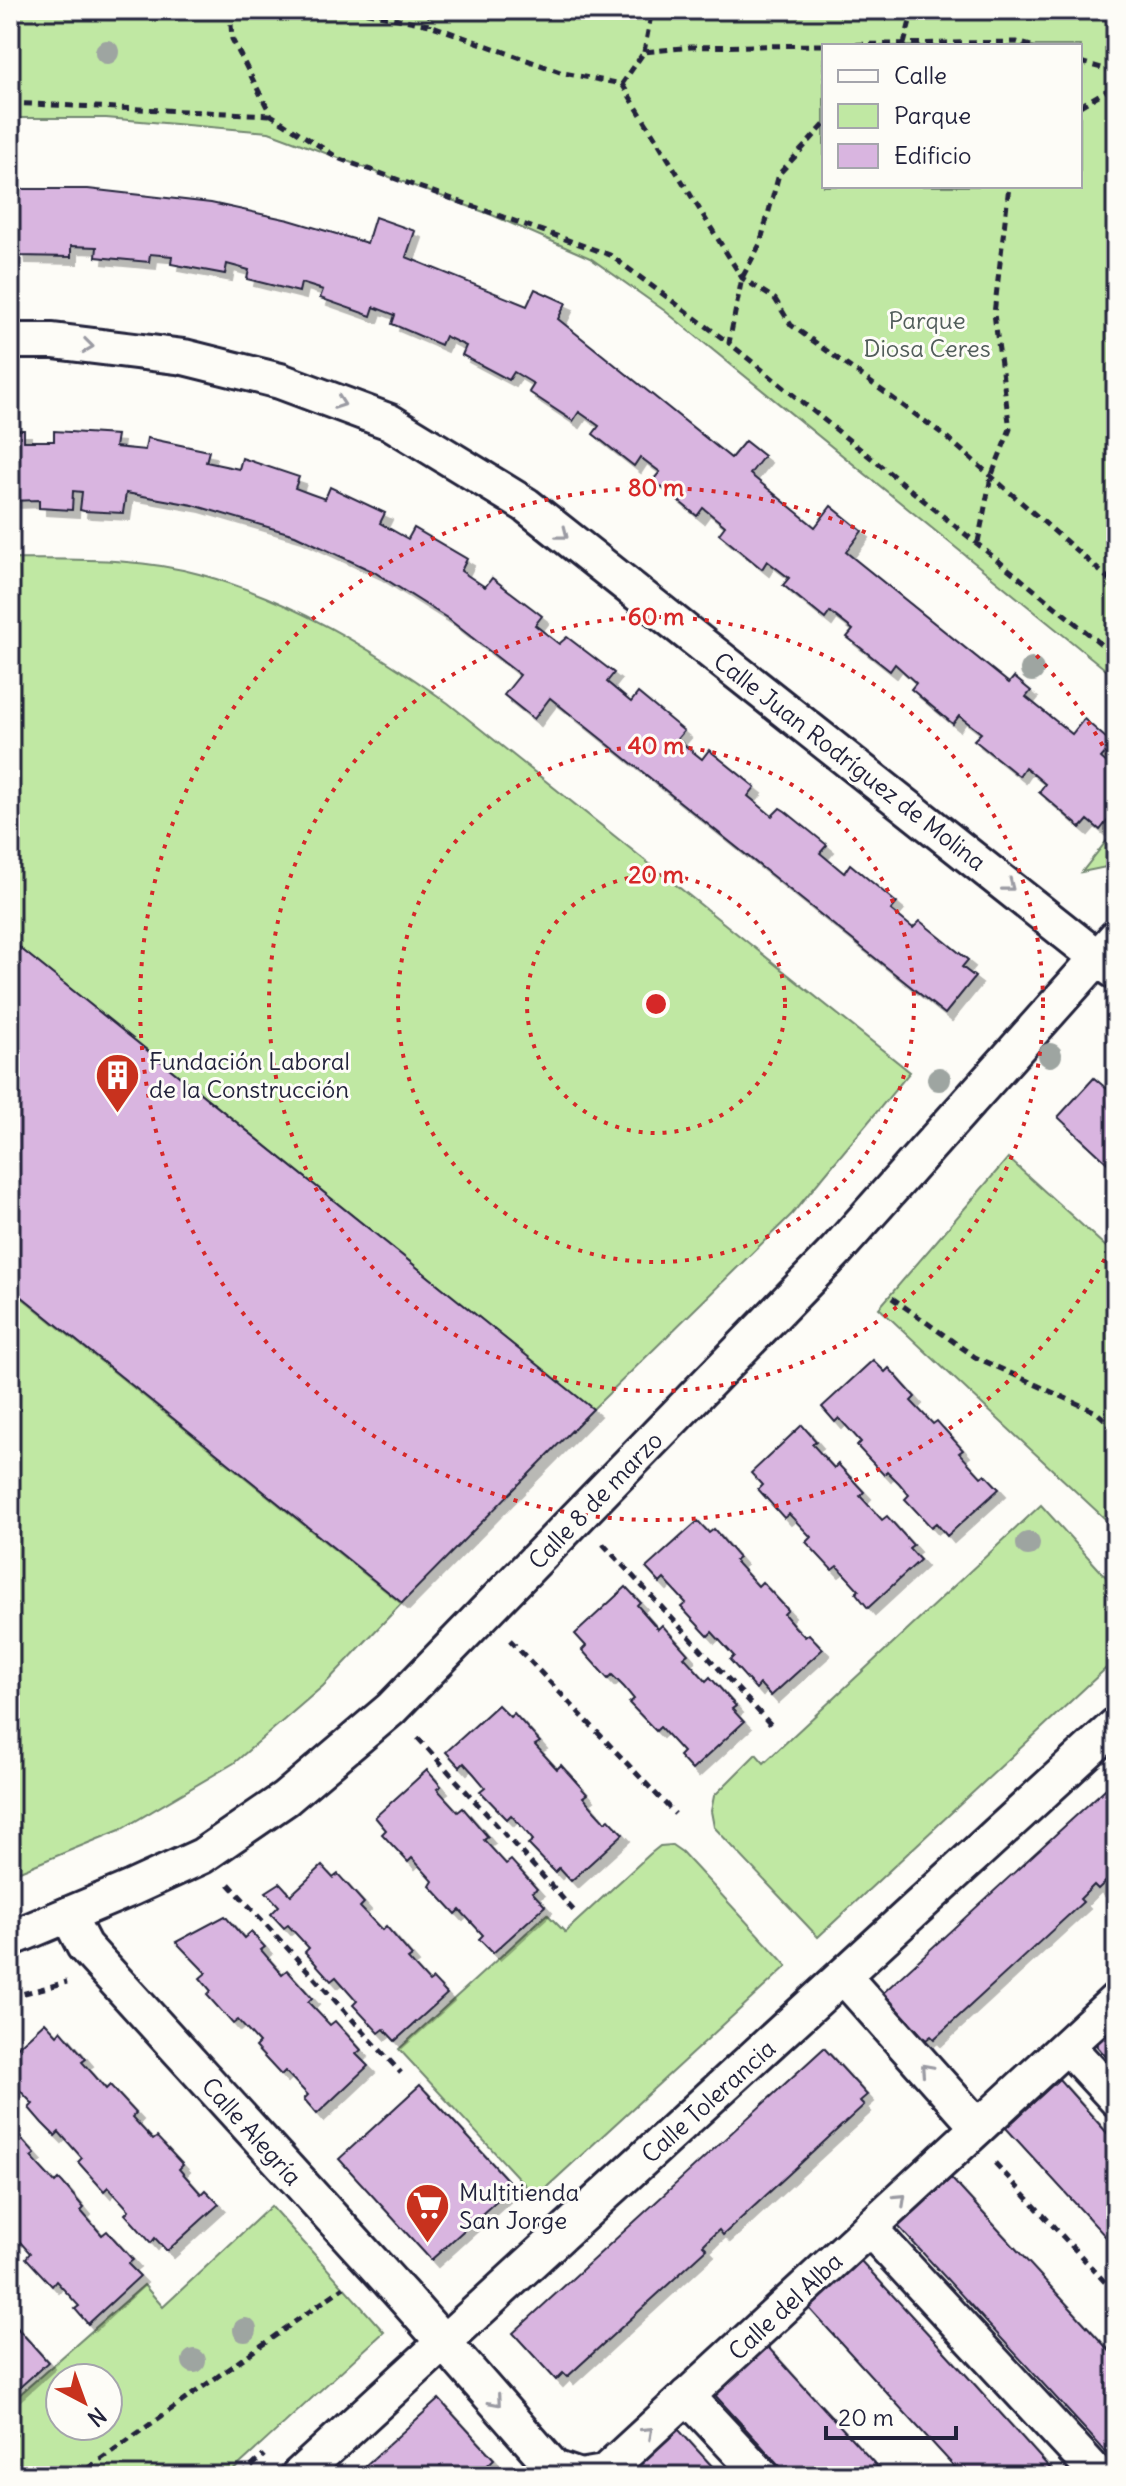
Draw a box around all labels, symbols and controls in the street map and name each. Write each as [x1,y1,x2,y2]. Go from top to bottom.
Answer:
legend [822,44,1082,188]
text: Calle [894,60,947,90]
text: Parque [894,100,971,130]
text: Edificio [894,140,972,170]
park label: Parque Diosa Ceres [863,305,991,363]
one-way arrow [82,337,95,354]
one-way arrow [332,394,346,410]
text: 80 m [628,472,684,502]
one-way arrow [554,524,568,539]
text: 60 m [628,601,684,631]
street label: Calle Juan Rodríguez de Molina [708,645,992,877]
text: 40 m [628,730,684,760]
text: 20 m [628,859,684,889]
one-way arrow [1000,876,1014,891]
centre of rings [642,990,670,1018]
place label: Fundación Laboral de la Construcción [149,1046,350,1104]
building icon: Fundación Laboral de la Construcción [94,1051,142,1114]
street label: Calle 8 de marzo [522,1425,668,1575]
street label: Calle Tolerancia [635,2033,781,2169]
one-way arrow [922,2064,936,2079]
street label: Calle Alegría [196,2071,308,2191]
place label: Multitienda San Jorge [459,2177,579,2235]
supermarket icon: Multitienda San Jorge [404,2182,452,2245]
one-way arrow [892,2193,906,2208]
street label: Calle del Alba [722,2246,848,2366]
north arrow [44,2362,124,2442]
scale bar [826,2390,956,2440]
one-way arrow [486,2391,500,2406]
text: N [82,2402,112,2433]
text: 20 m [838,2402,894,2432]
one-way arrow [639,2426,653,2441]

